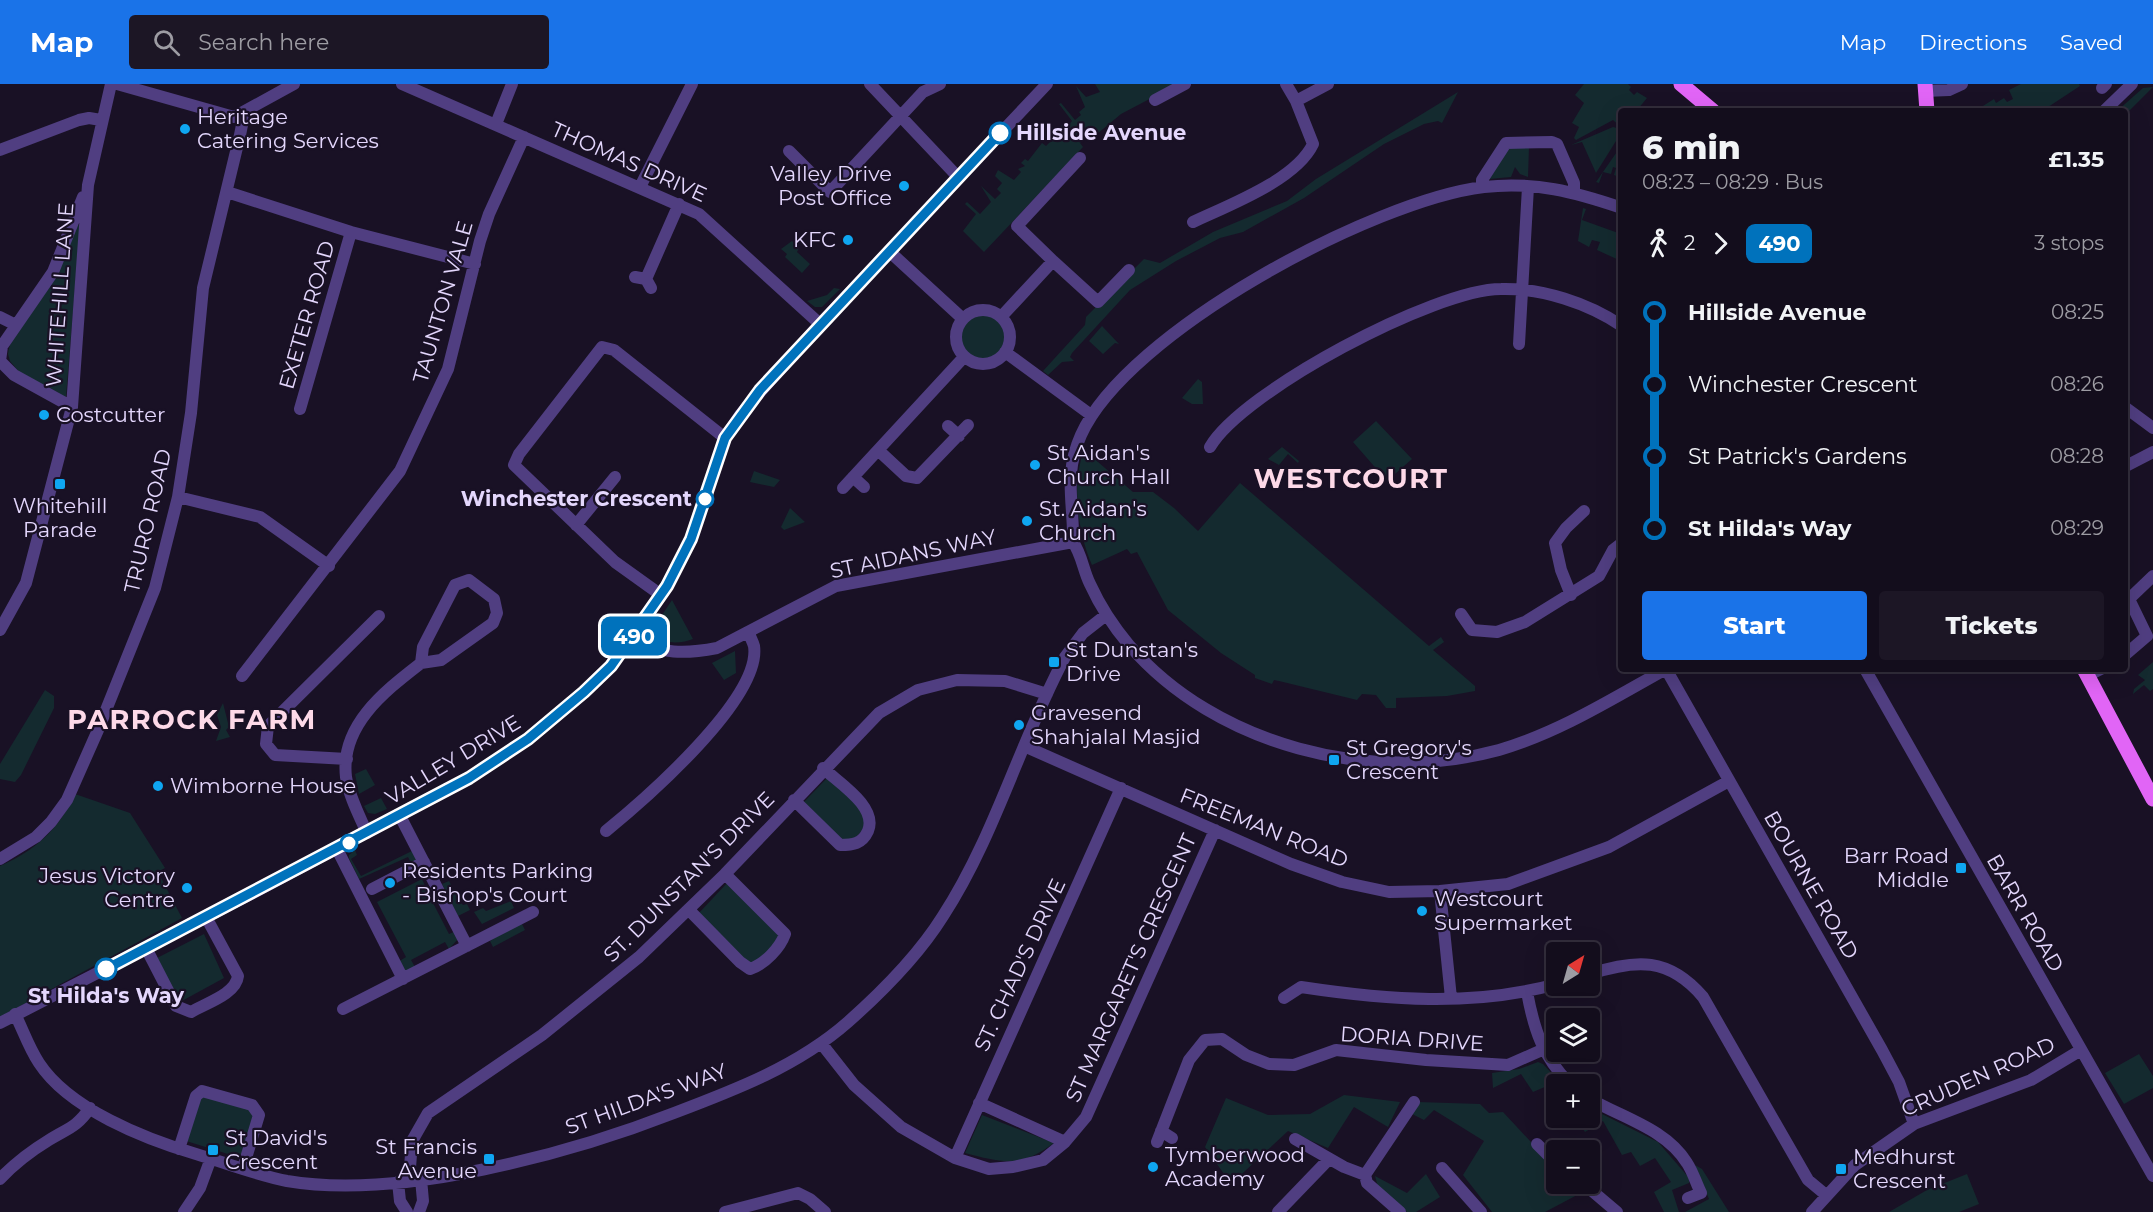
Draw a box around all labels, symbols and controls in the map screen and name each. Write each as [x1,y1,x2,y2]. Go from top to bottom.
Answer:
search box [129,15,549,69]
text: Map [30,25,93,59]
icon: search [150,26,183,59]
text: Search here [198,29,329,56]
text: Map [1840,30,1886,55]
text: Directions [1919,30,2027,55]
text: Saved [2060,30,2123,55]
place label: Heritage Catering Services [197,104,379,153]
street label: THOMAS DRIVE [548,116,711,207]
place label: Hillside Avenue [1016,120,1186,145]
marker: Heritage Catering Services [178,122,192,136]
marker: Hillside Avenue [989,122,1011,144]
text: 6 min [1642,127,1741,167]
text: £1.35 [2049,146,2104,173]
place label: Valley Drive Post Office [770,161,892,210]
text: 08:23 – 08:29 · Bus [1642,170,1823,194]
marker: Valley Drive Post Office [897,179,911,193]
street label: WHITEHILL LANE [41,202,78,388]
street label: TAUNTON VALE [407,218,478,386]
place label: KFC [793,227,836,252]
icon: walk [1642,227,1675,260]
icon: forward [1704,227,1737,260]
text: 2 [1684,231,1695,255]
text: 490 [1758,231,1800,256]
text: 3 stops [2034,231,2104,255]
marker: KFC [841,233,855,247]
street label: EXETER ROAD [273,238,340,392]
text: Hillside Avenue [1688,299,1866,326]
text: 08:25 [2051,300,2104,324]
text: Winchester Crescent [1688,371,1918,398]
text: 08:26 [2050,372,2104,396]
place label: Costcutter [56,402,165,427]
marker: Costcutter [37,408,51,422]
place label: St Aidan's Church Hall [1047,440,1170,489]
text: St Patrick's Gardens [1688,443,1907,470]
text: 08:28 [2050,444,2104,468]
street label: TRURO ROAD [119,446,176,595]
marker: St Aidan's Church Hall [1028,458,1042,472]
district label: WESTCOURT [1253,462,1449,495]
marker: Whitehill Parade [53,477,67,491]
place label: Winchester Crescent [461,486,692,511]
marker: Winchester Crescent [696,490,714,508]
place label: Whitehill Parade [13,493,107,542]
place label: St. Aidan's Church [1039,496,1147,545]
marker: St. Aidan's Church [1020,514,1034,528]
text: St Hilda's Way [1688,515,1852,542]
text: 08:29 [2050,516,2104,540]
street label: ST AIDANS WAY [827,524,999,583]
button: Start [1642,591,1867,660]
button: Tickets [1879,591,2104,660]
line badge: 490 [600,616,668,656]
text: 490 [613,624,655,649]
place label: St Dunstan's Drive [1066,637,1198,686]
marker: St Dunstan's Drive [1047,655,1061,669]
place label: Gravesend Shahjalal Masjid [1031,700,1200,749]
district label: PARROCK FARM [67,703,317,736]
street label: VALLEY DRIVE [381,709,525,810]
marker: Gravesend Shahjalal Masjid [1012,718,1026,732]
place label: St Gregory's Crescent [1346,735,1472,784]
marker: St Gregory's Crescent [1327,753,1341,767]
place label: Wimborne House [170,773,356,798]
marker: Wimborne House [151,779,165,793]
street label: FREEMAN ROAD [1176,782,1352,873]
street label: ST. DUNSTAN'S DRIVE [598,786,779,967]
street label: BOURNE ROAD [1759,806,1864,963]
street label: ST MARGARET'S CRESCENT [1060,830,1201,1106]
unlabelled marker [340,834,358,852]
place label: Barr Road Middle [1844,843,1949,892]
street label: BARR ROAD [1982,849,2069,976]
place label: Residents Parking - Bishop's Court [402,858,593,907]
marker: Barr Road Middle [1954,861,1968,875]
place label: Jesus Victory Centre [38,863,176,912]
street label: ST. CHAD'S DRIVE [969,874,1071,1055]
marker: Residents Parking - Bishop's Court [383,876,397,890]
marker: Jesus Victory Centre [180,881,194,895]
place label: Westcourt Supermarket [1434,886,1572,935]
marker: Westcourt Supermarket [1415,904,1429,918]
north arrow [1546,942,1600,996]
map controls [1546,942,1600,1194]
marker: St Hilda's Way [95,958,117,980]
place label: St Hilda's Way [28,983,184,1008]
button: layers [1546,1008,1600,1062]
street label: DORIA DRIVE [1339,1021,1485,1056]
street label: CRUDEN ROAD [1897,1031,2059,1122]
street label: ST HILDA'S WAY [562,1057,731,1139]
button: + [1546,1074,1600,1128]
place label: St David's Crescent [225,1125,327,1174]
place label: St Francis Avenue [375,1134,477,1183]
button: − [1546,1140,1600,1194]
place label: Tymberwood Academy [1165,1142,1305,1191]
marker: St David's Crescent [206,1143,220,1157]
place label: Medhurst Crescent [1853,1144,1955,1193]
marker: St Francis Avenue [482,1152,496,1166]
marker: Tymberwood Academy [1146,1160,1160,1174]
marker: Medhurst Crescent [1834,1162,1848,1176]

